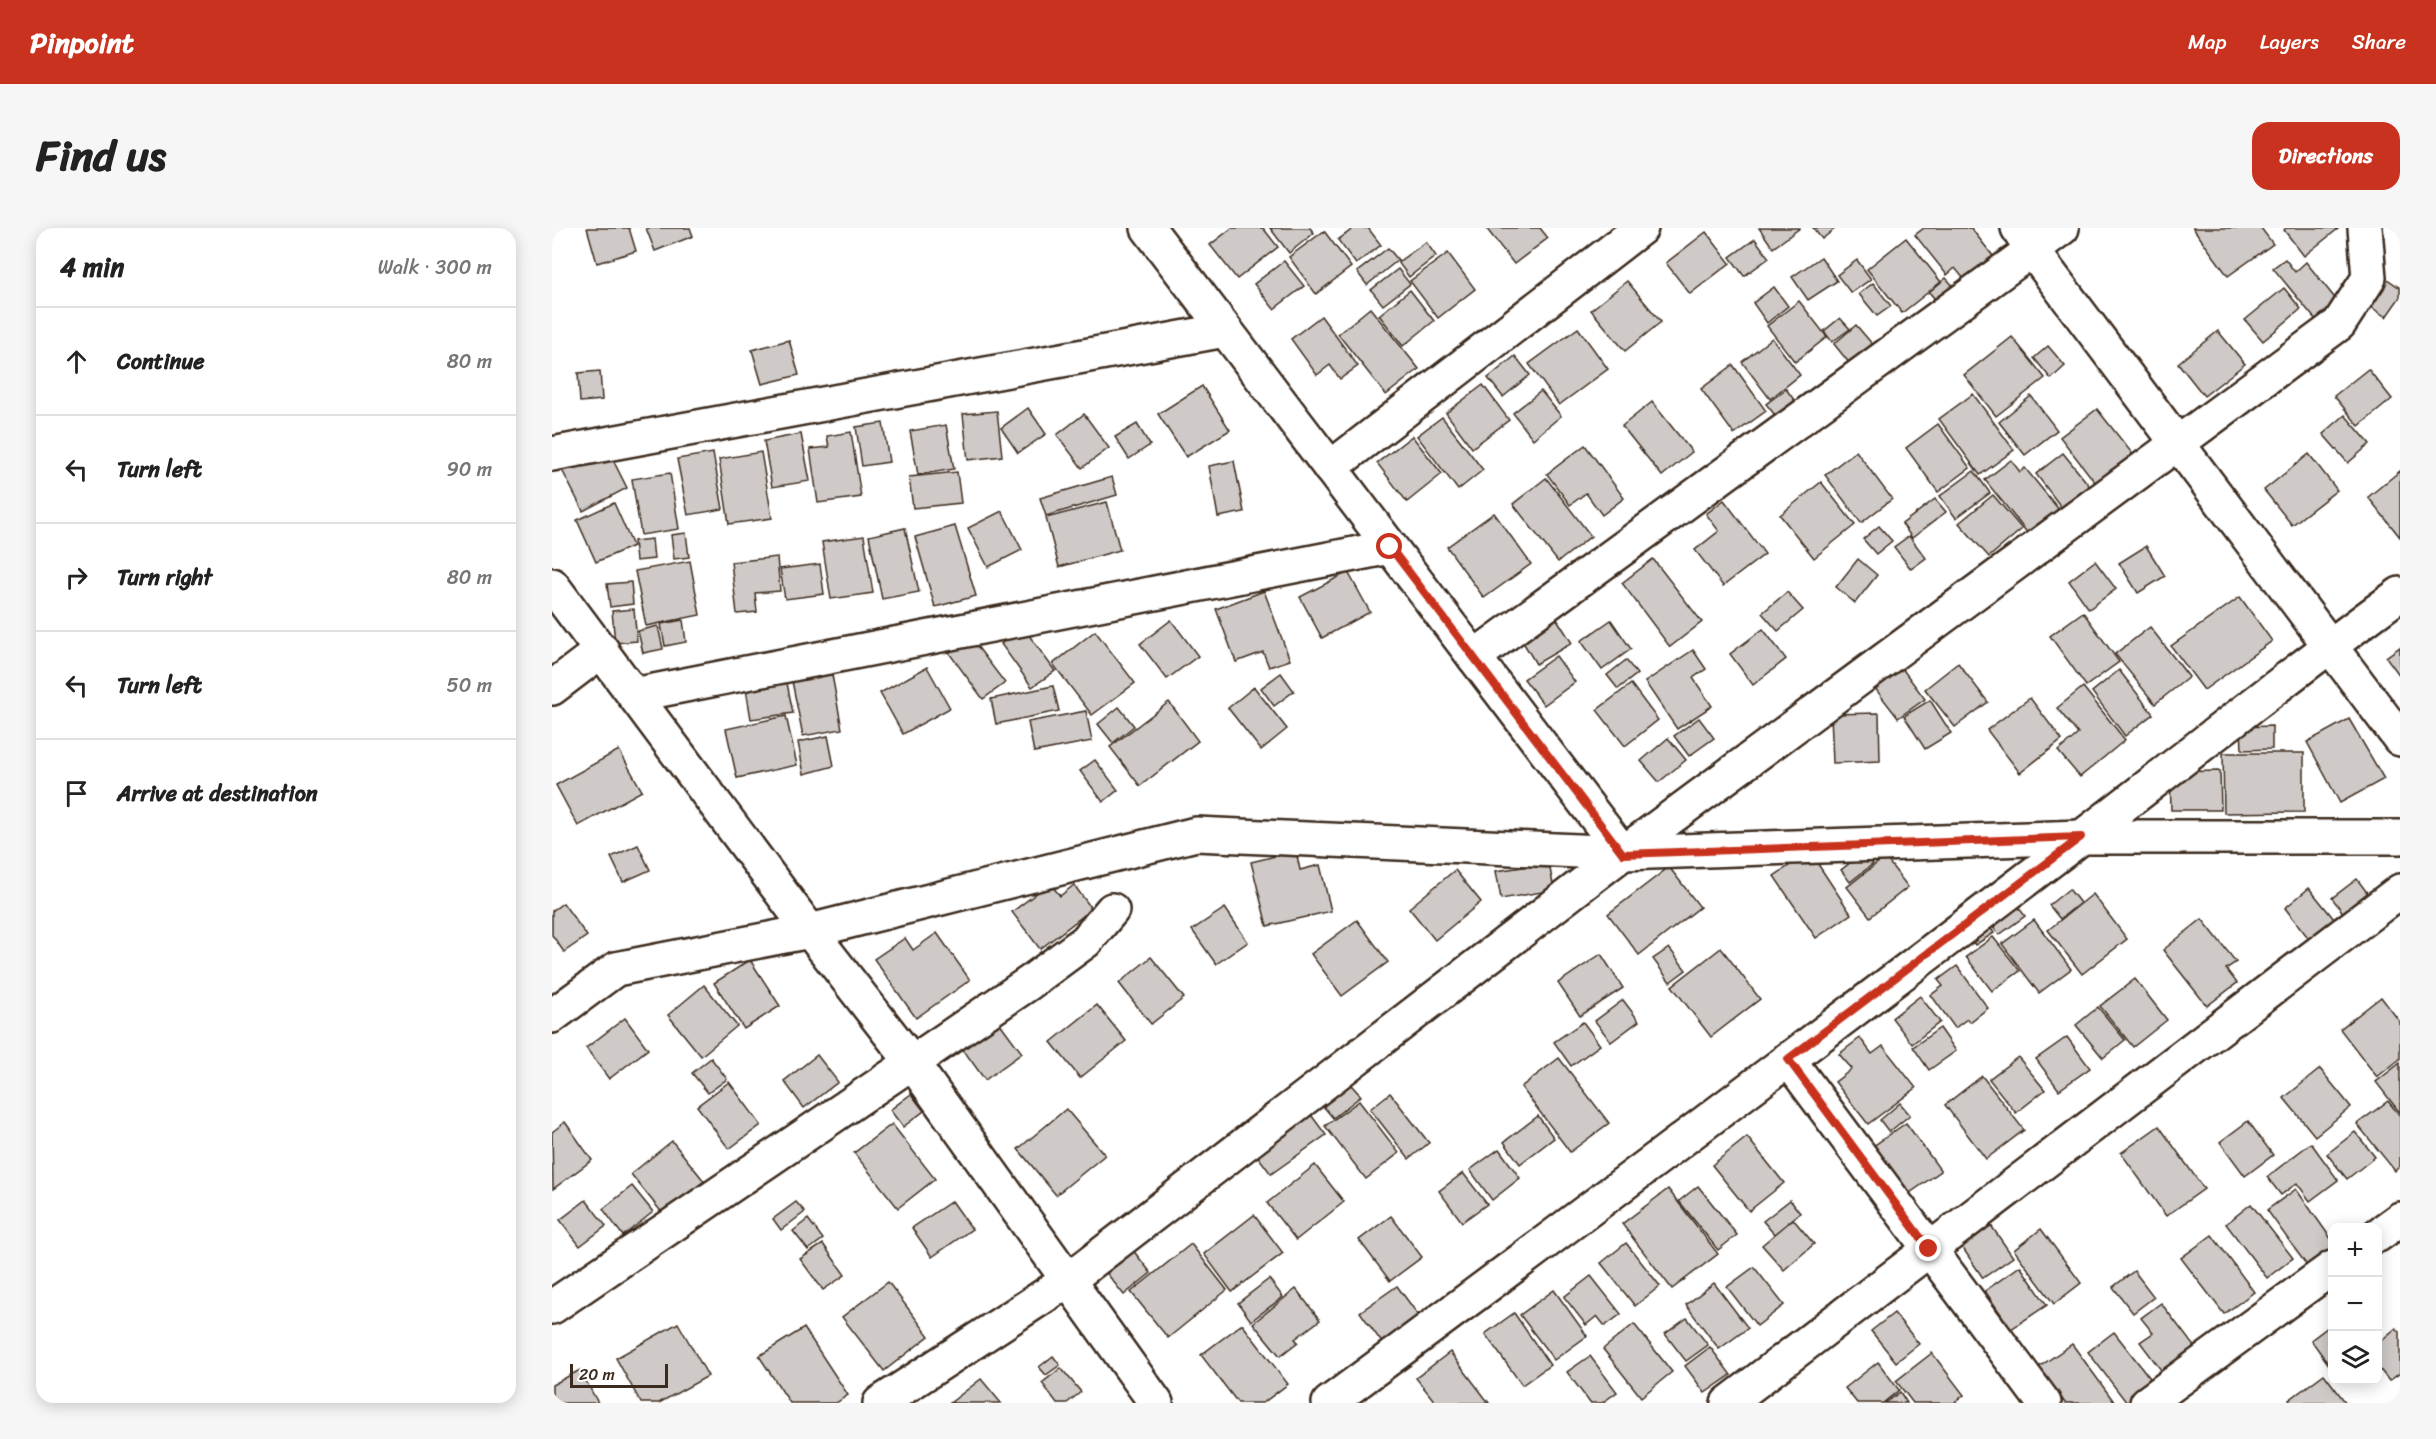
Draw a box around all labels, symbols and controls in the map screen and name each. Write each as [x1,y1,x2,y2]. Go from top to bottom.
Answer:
text: Pinpoint [30,18,134,67]
text: Map [2188,23,2227,61]
text: Layers [2260,23,2319,61]
text: Share [2352,23,2406,61]
text: Find us [36,119,166,193]
button: Directions [2252,122,2400,190]
text: 4 min [60,244,124,290]
text: Walk · 300 m [378,250,492,285]
text: Continue [117,342,205,381]
text: 80 m [447,344,492,379]
icon: ahead [60,345,93,378]
text: Turn left [117,450,202,489]
text: 90 m [447,452,492,487]
icon: left [60,453,93,486]
route start [1376,533,1402,559]
text: Turn right [117,558,212,597]
text: 80 m [447,560,492,595]
icon: right [60,561,93,594]
text: Turn left [117,666,202,705]
text: 50 m [447,668,492,703]
icon: left [60,669,93,702]
text: Arrive at destination [117,774,318,813]
icon: arrive [60,777,93,810]
map controls [2328,1223,2382,1385]
button: + [2328,1223,2382,1277]
route end [1915,1235,1941,1261]
button: − [2328,1277,2382,1331]
button: layers [2328,1331,2382,1385]
text: 20 m [579,1360,615,1389]
scale bar [570,1361,668,1388]

